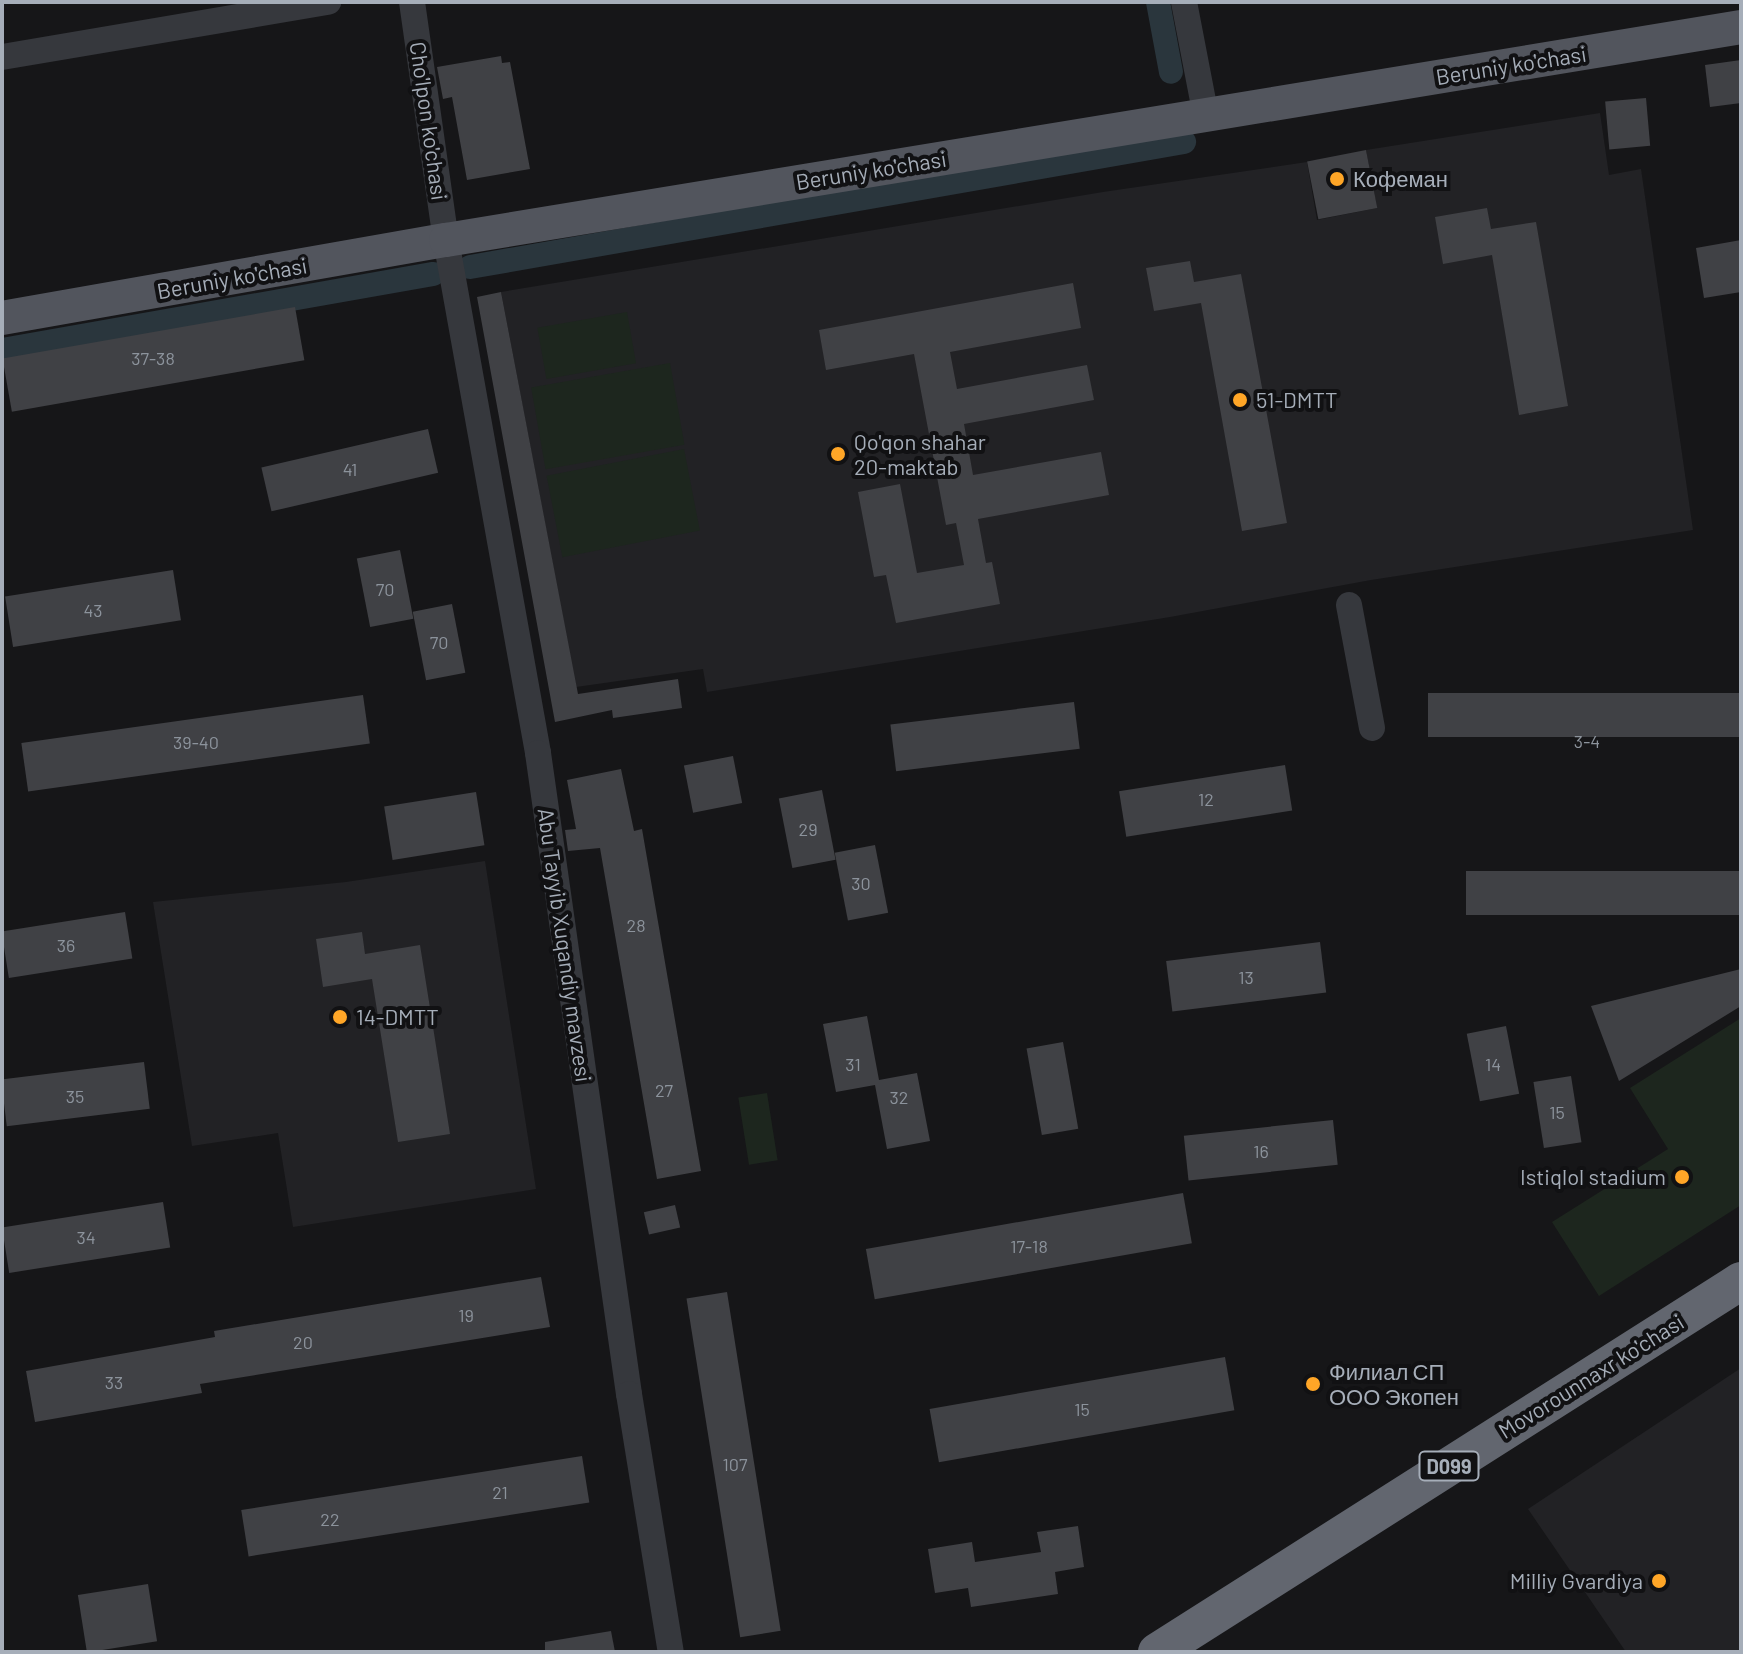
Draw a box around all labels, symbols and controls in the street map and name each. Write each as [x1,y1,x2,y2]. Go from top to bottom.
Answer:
street label: Cho'lpon ko'chasi [405,40,453,202]
street label: Beruniy ko'chasi [1434,40,1588,90]
street label: Beruniy ko'chasi [794,145,948,195]
place label: Кофеман [1353,166,1448,192]
marker: Кофеман [1328,170,1346,188]
street label: Beruniy ko'chasi [155,252,309,304]
house number: 37-38 [131,347,175,369]
place label: 51-DMTT [1256,387,1337,413]
marker: 51-DMTT [1231,391,1249,409]
place label: Qo'qon shahar 20-maktab [854,428,986,480]
marker: Qo'qon shahar 20-maktab [829,445,847,463]
house number: 41 [343,458,357,480]
house number: 70 [376,578,394,600]
house number: 43 [83,599,103,621]
house number: 70 [430,631,448,653]
house number: 3-4 [1574,730,1600,752]
house number: 39-40 [173,731,219,753]
house number: 12 [1198,788,1214,810]
street label: Abu Tayyib Xuqandiy mavzesi [533,806,597,1084]
house number: 29 [798,818,818,840]
house number: 30 [851,872,871,894]
house number: 28 [626,914,646,936]
house number: 36 [57,934,75,956]
house number: 13 [1238,966,1254,988]
place label: 14-DMTT [356,1004,439,1030]
marker: 14-DMTT [331,1008,349,1026]
house number: 31 [845,1053,861,1075]
house number: 14 [1485,1053,1501,1075]
house number: 27 [655,1079,673,1101]
house number: 35 [66,1085,84,1107]
house number: 32 [890,1086,908,1108]
house number: 15 [1549,1101,1565,1123]
house number: 16 [1253,1140,1269,1162]
place label: Istiqlol stadium [1520,1164,1666,1190]
marker: Istiqlol stadium [1673,1168,1691,1186]
house number: 34 [76,1226,96,1248]
house number: 17-18 [1010,1235,1048,1257]
house number: 19 [458,1304,474,1326]
street label: Movorounnaxr ko'chasi [1493,1308,1689,1444]
house number: 20 [293,1331,313,1353]
place label: Филиал СП ООО Экопен [1329,1358,1459,1410]
house number: 33 [105,1371,123,1393]
marker: Филиал СП ООО Экопен [1304,1375,1322,1393]
house number: 15 [1074,1398,1090,1420]
road number: D099 [1417,1450,1481,1482]
house number: 107 [723,1453,747,1475]
house number: 21 [492,1481,508,1503]
house number: 22 [320,1508,340,1530]
place label: Milliy Gvardiya [1510,1568,1643,1594]
marker: Milliy Gvardiya [1650,1572,1668,1590]

